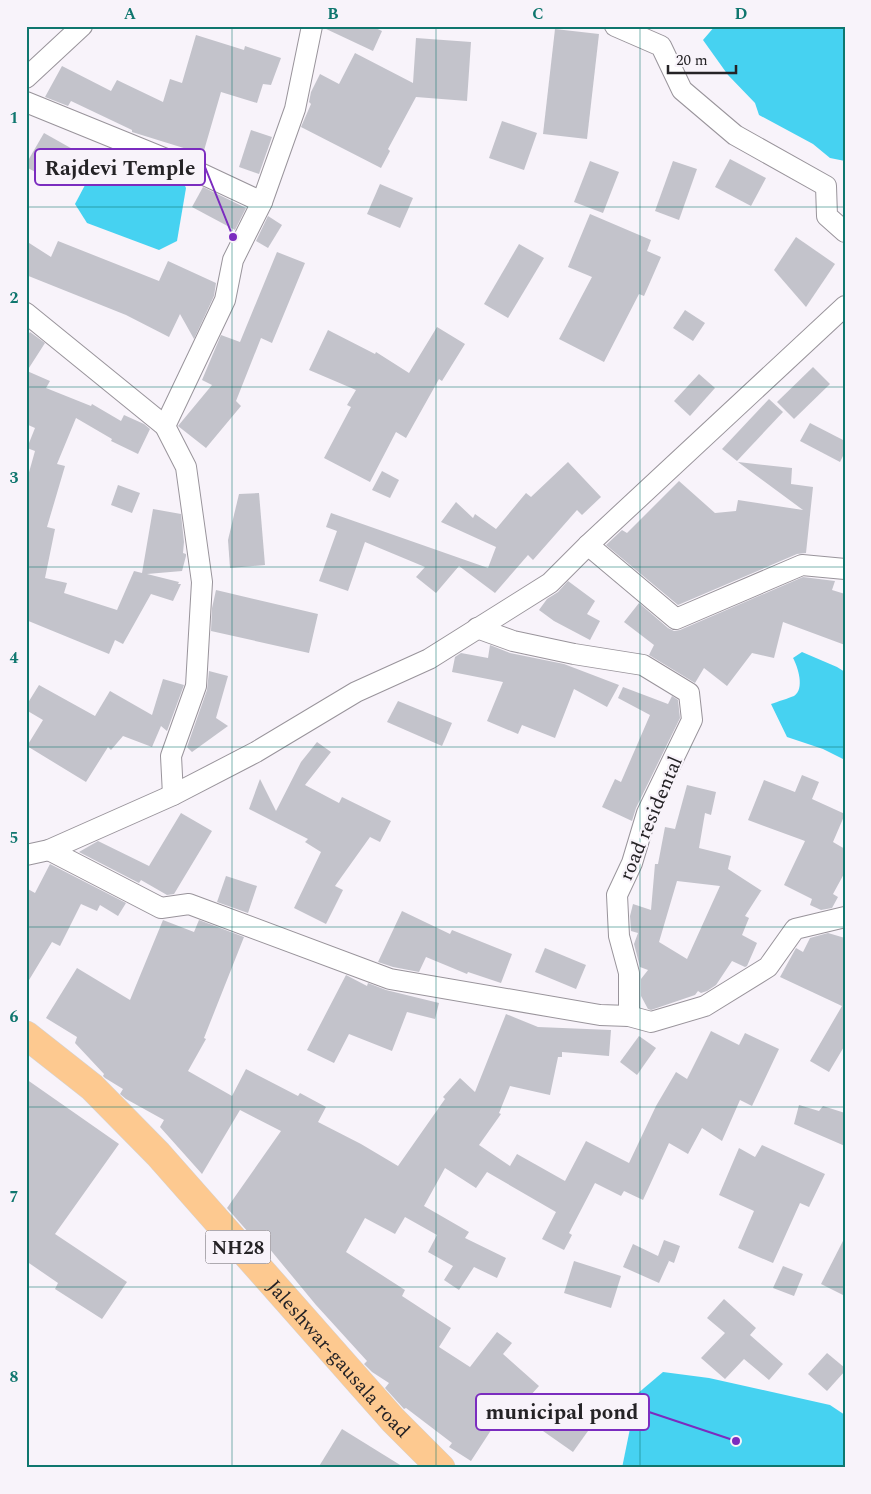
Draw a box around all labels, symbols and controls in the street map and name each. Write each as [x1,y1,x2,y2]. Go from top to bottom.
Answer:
text: A [124,2,137,26]
text: B [327,2,339,26]
text: C [532,2,544,26]
text: D [735,2,748,26]
scale bar [668,42,736,74]
text: 20 m [676,49,708,72]
text: 1 [10,106,18,130]
callout: Rajdevi Temple [35,149,205,185]
text: Rajdevi Temple [45,153,195,185]
text: 2 [10,286,19,310]
text: 3 [10,466,19,490]
text: 4 [10,646,19,670]
street label: road residental [611,752,691,885]
text: 5 [10,826,18,850]
text: 6 [10,1005,19,1029]
text: 7 [10,1185,19,1209]
road number: NH28 [206,1230,270,1264]
street label: Jaleshwar-gausala road [259,1273,417,1445]
text: 8 [10,1365,19,1389]
callout: municipal pond [476,1394,649,1430]
text: municipal pond [485,1397,639,1429]

